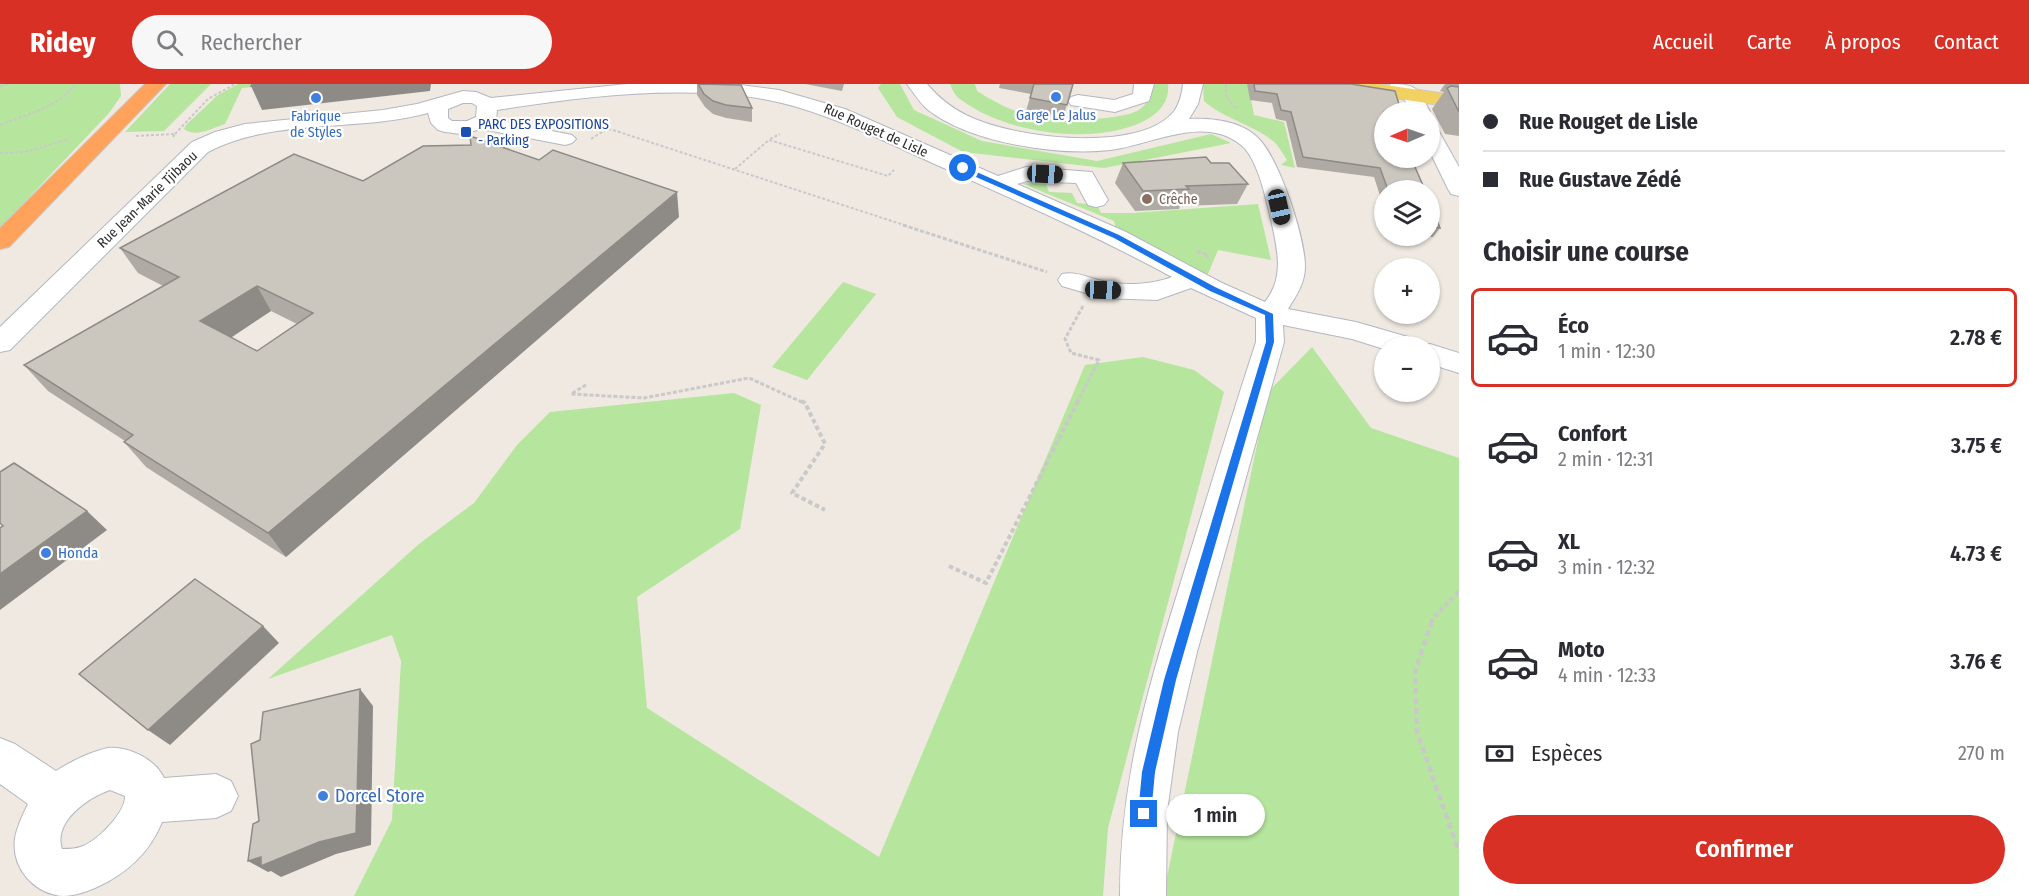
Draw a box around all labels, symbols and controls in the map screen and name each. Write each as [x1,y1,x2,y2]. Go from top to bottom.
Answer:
search box [132,15,552,69]
text: Ridey [30,26,96,59]
icon: search [153,26,186,59]
text: Rechercher [201,29,302,56]
text: Accueil [1653,29,1714,55]
text: Carte [1747,29,1792,55]
text: À propos [1825,29,1901,55]
text: Contact [1934,29,1999,55]
marker: Garge Le Jalus [1049,90,1063,104]
marker: Fabrique de Styles [309,91,323,105]
street label: Rue Rouget de Lisle [821,100,931,161]
north arrow [1374,102,1440,168]
map controls [1374,102,1440,402]
place label: Garge Le Jalus [1016,107,1096,124]
place label: Fabrique de Styles [290,108,342,141]
text: Rue Rouget de Lisle [1519,108,1698,135]
place label: PARC DES EXPOSITIONS - Parking [478,116,609,149]
marker: PARC DES EXPOSITIONS - Parking [459,125,473,139]
street label: Rue Jean-Marie Tjibaou [94,147,201,252]
route start [949,154,976,181]
car [1027,164,1063,184]
text: Rue Gustave Zédé [1519,166,1681,193]
button: layers [1374,180,1440,246]
car [1266,187,1292,227]
place label: Crêche [1159,191,1198,208]
marker: Crêche [1140,192,1154,206]
text: Choisir une course [1483,236,1689,268]
button: + [1374,258,1440,324]
car [1085,280,1121,300]
icon: car [1486,311,1540,365]
text: Éco [1558,312,1589,339]
text: 2.78 € [1950,324,2002,351]
button: − [1374,336,1440,402]
text: 1 min · 12:30 [1558,339,1656,363]
icon: car [1486,419,1540,473]
text: Confort [1558,420,1627,447]
text: 3.75 € [1951,432,2002,459]
text: 2 min · 12:31 [1558,447,1654,471]
icon: car [1486,527,1540,581]
text: XL [1558,528,1580,555]
text: 4.73 € [1950,540,2002,567]
place label: Honda [58,544,98,562]
marker: Honda [39,546,53,560]
text: 3 min · 12:32 [1558,555,1655,579]
icon: car [1486,635,1540,689]
text: Moto [1558,636,1605,663]
text: 3.76 € [1950,648,2002,675]
text: 4 min · 12:33 [1558,663,1656,687]
icon: cash [1483,737,1516,770]
text: Espèces [1531,740,1602,767]
text: 270 m [1958,741,2005,765]
place label: Dorcel Store [335,785,425,807]
marker: Dorcel Store [316,789,330,803]
callout: 1 min [1165,793,1264,835]
route end [1130,800,1157,827]
text: 1 min [1194,803,1237,827]
button: Confirmer [1483,815,2005,884]

